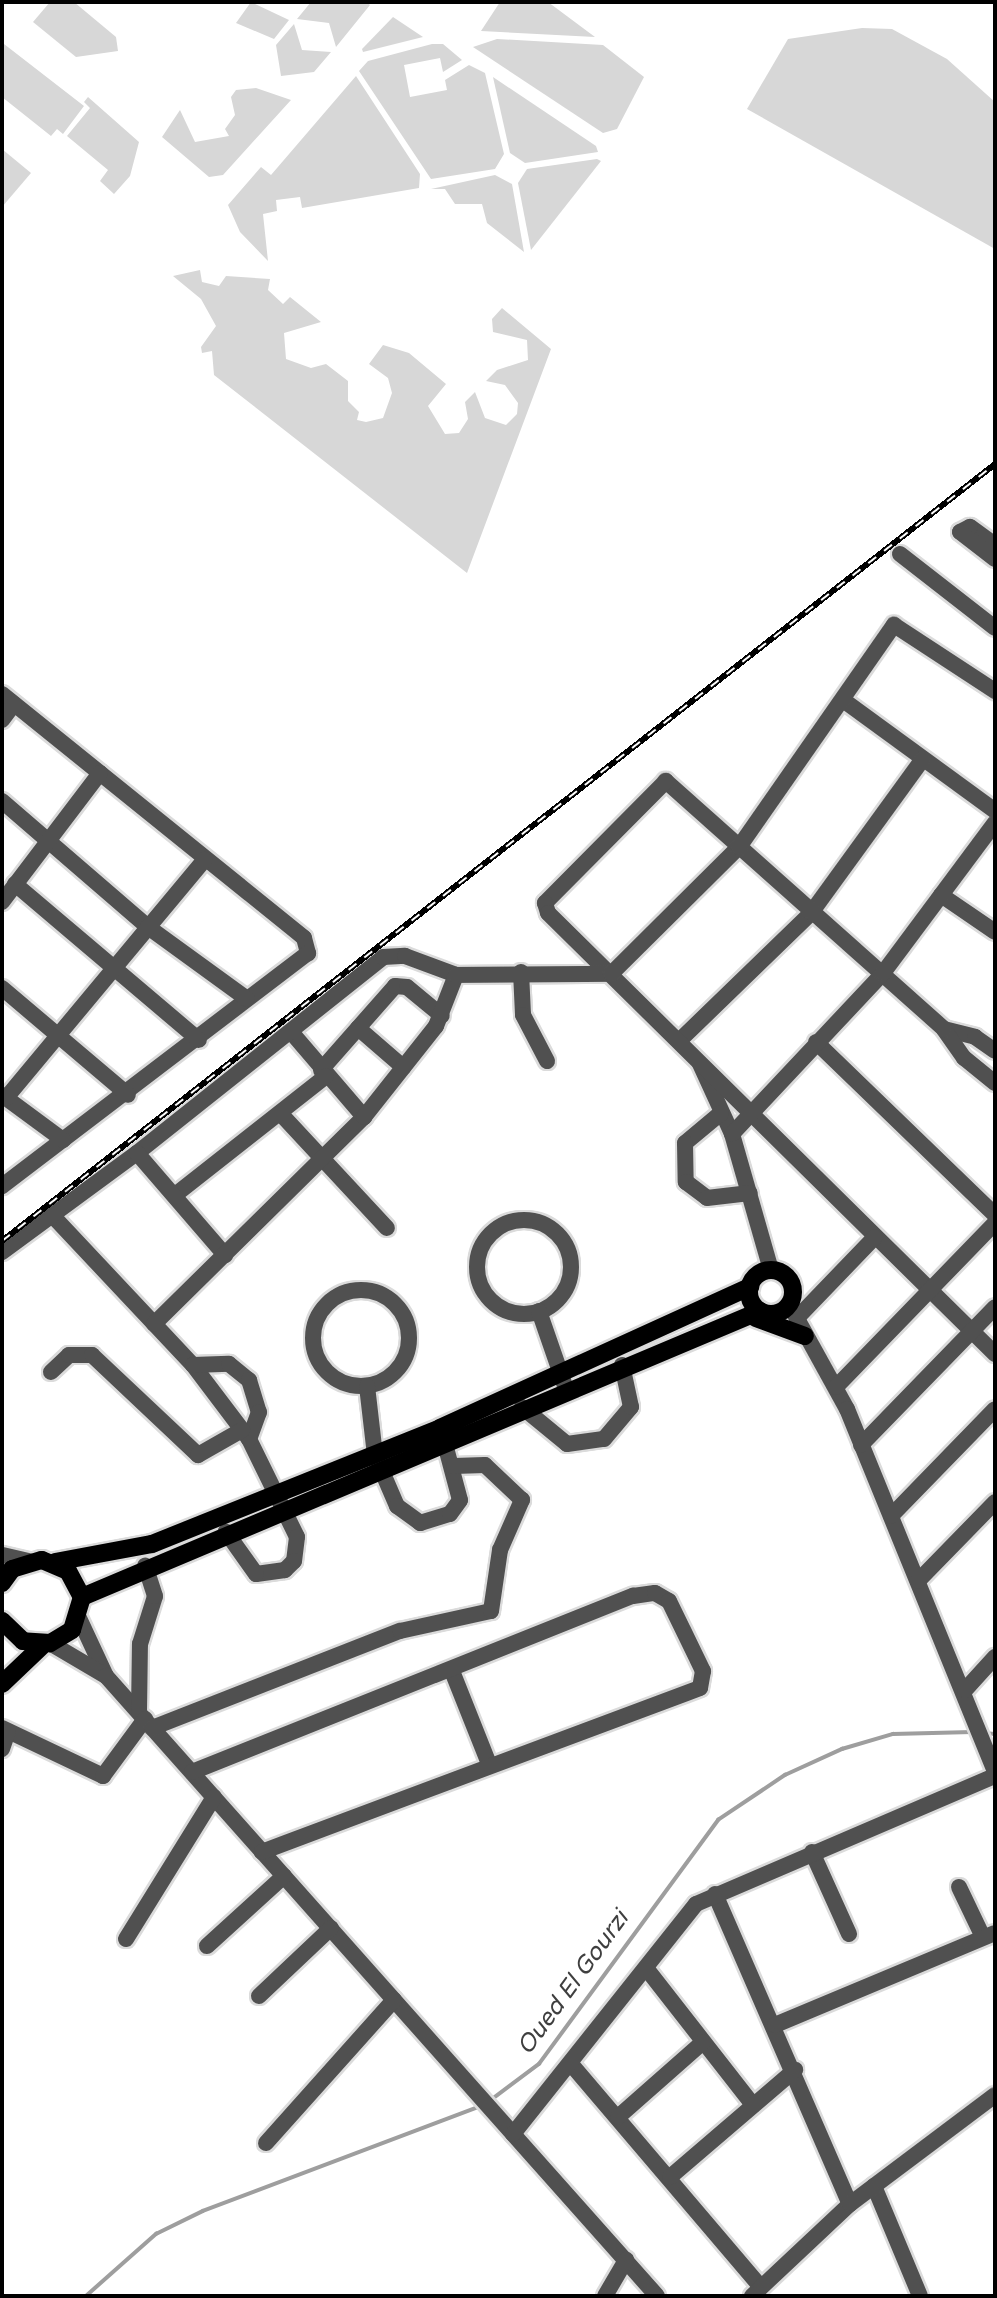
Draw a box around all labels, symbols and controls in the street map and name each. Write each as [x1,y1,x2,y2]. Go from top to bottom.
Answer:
water label: Oued El Gourzi [511,1905,635,2061]

